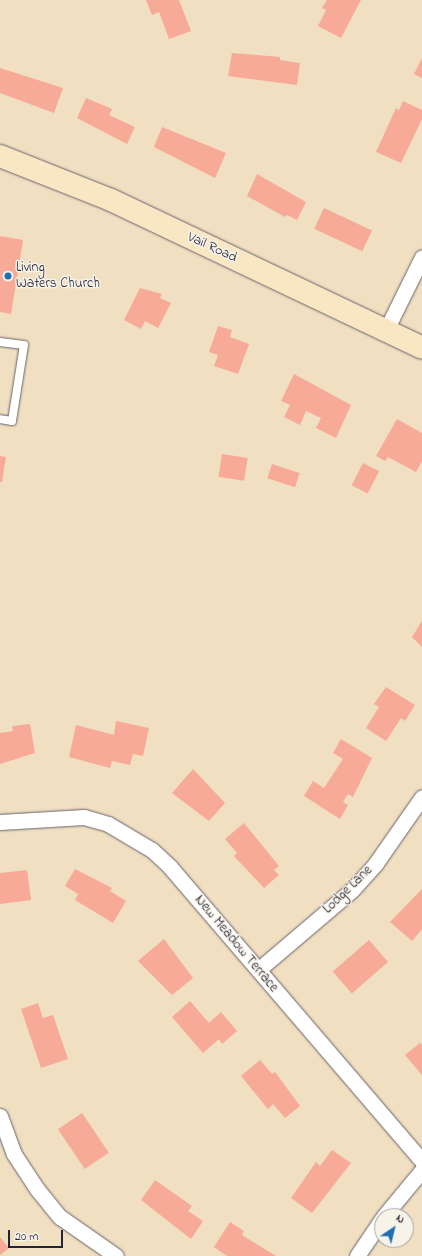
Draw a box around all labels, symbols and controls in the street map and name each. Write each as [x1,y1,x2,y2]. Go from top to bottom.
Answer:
street label: Vail Road [184,229,240,267]
place label: Living Waters Church [16,260,100,292]
marker: Living Waters Church [3,271,13,281]
street label: Lodge Lane [320,862,376,918]
street label: New Meadow Terrace [190,892,282,996]
north arrow [374,1208,414,1248]
text: N [393,1210,408,1228]
scale bar [10,1222,65,1248]
text: 20 m [15,1228,38,1246]

